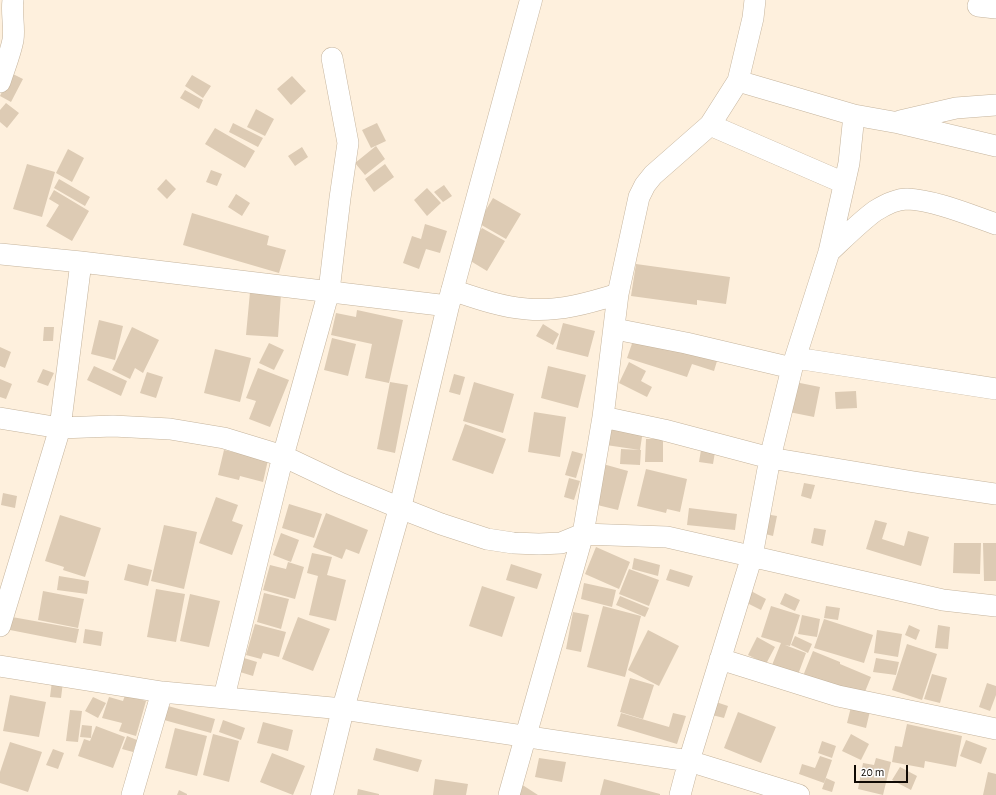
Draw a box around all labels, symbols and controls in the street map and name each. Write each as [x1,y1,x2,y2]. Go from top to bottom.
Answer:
scale bar [856,757,910,783]
text: 20 m [861,766,884,778]

